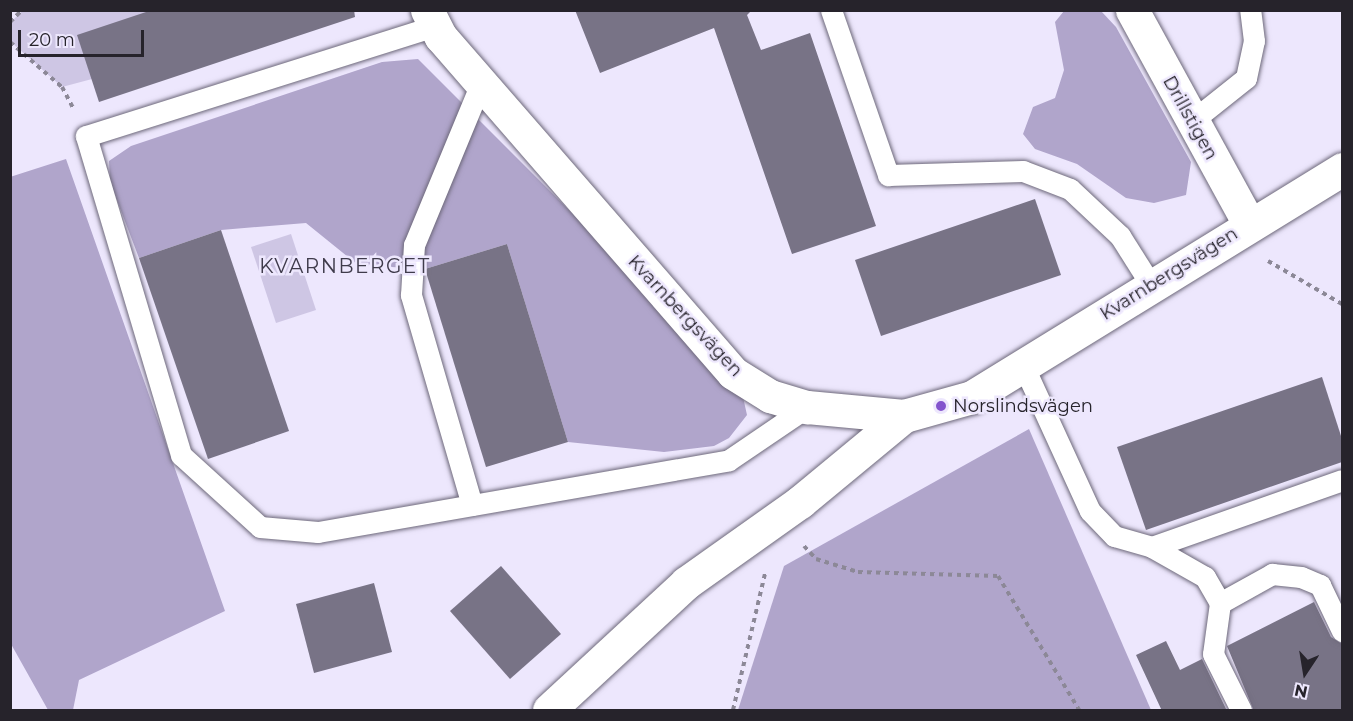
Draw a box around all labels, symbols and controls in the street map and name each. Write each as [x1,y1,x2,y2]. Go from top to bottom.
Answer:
scale bar [21,18,147,56]
text: 20 m [29,29,75,51]
street label: Drillstigen [1158,72,1222,164]
street label: Kvarnbergsvägen [1096,223,1242,325]
street label: Kvarnbergsvägen [623,251,747,381]
district label: KVARNBERGET [259,254,431,278]
place label: Norslindsvägen [953,395,1093,417]
marker: Norslindsvägen [934,399,948,413]
north arrow [1275,643,1335,703]
text: N [1293,680,1309,702]

